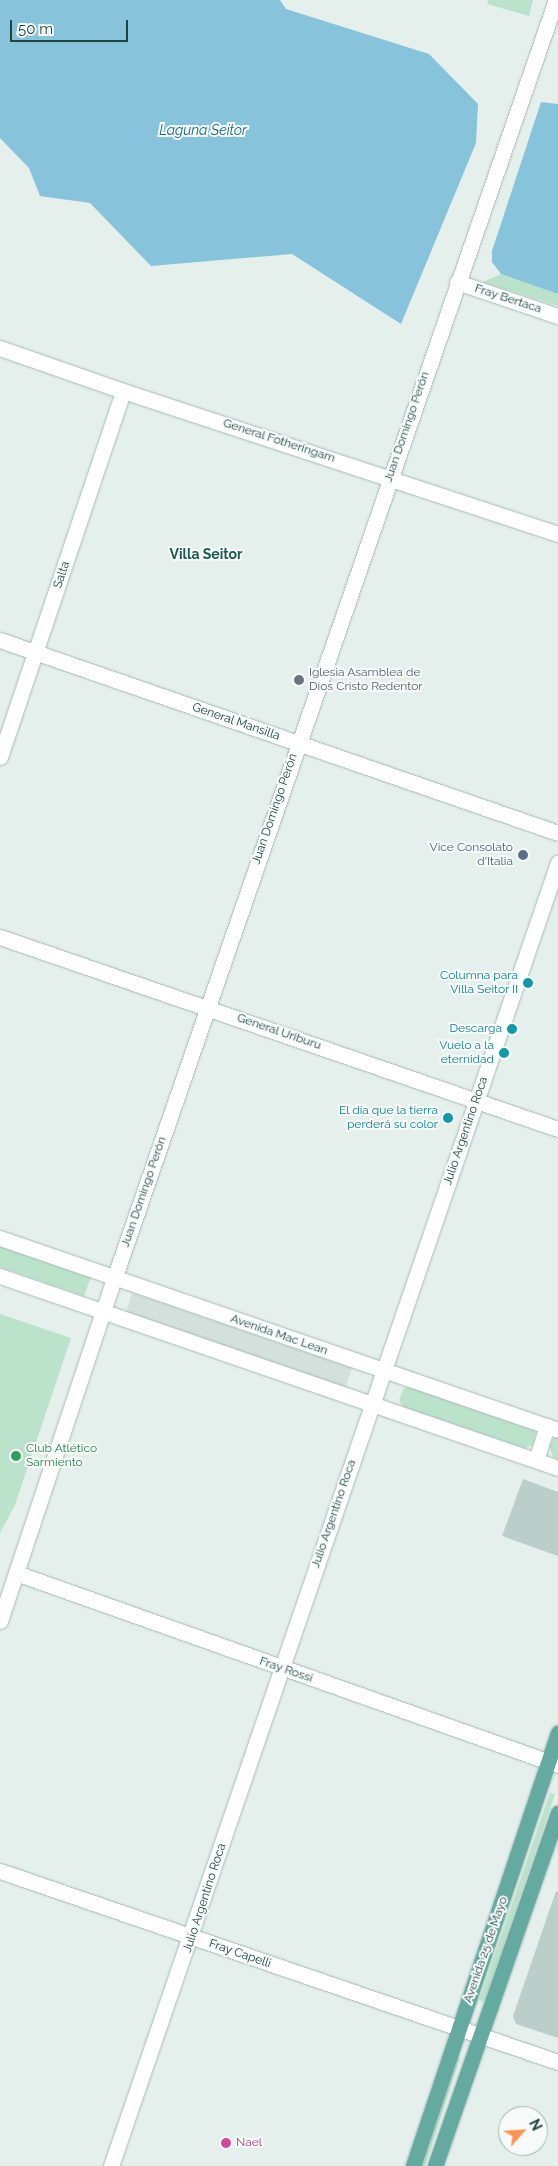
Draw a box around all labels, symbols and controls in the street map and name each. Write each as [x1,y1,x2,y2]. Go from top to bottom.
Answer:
scale bar [12,10,130,42]
text: 50 m [18,20,53,38]
water label: Laguna Seitor [159,122,247,138]
street label: Fray Bertaca [473,281,543,317]
street label: Juan Domingo Perón [381,370,433,484]
street label: General Fotheringam [221,416,337,466]
district label: Villa Seitor [169,546,243,562]
street label: Salta [51,560,73,590]
place label: Iglesia Asamblea de Dios Cristo Redentor [309,666,423,694]
marker: Iglesia Asamblea de Dios Cristo Redentor [293,674,305,686]
street label: General Mansilla [190,700,282,744]
street label: Juan Domingo Perón [249,752,301,866]
place label: Vice Consolato d'Italia [429,841,513,869]
marker: Vice Consolato d'Italia [517,849,529,861]
place label: Columna para Villa Seitor II [440,969,518,997]
marker: Columna para Villa Seitor II [522,977,534,989]
street label: General Uriburu [235,1011,323,1053]
place label: Descarga [449,1022,502,1036]
marker: Descarga [506,1023,518,1035]
place label: Vuelo a la eternidad [439,1039,494,1067]
marker: Vuelo a la eternidad [498,1047,510,1059]
street label: Julio Argentino Roca [441,1075,491,1187]
place label: El día que la tierra perderá su color [339,1104,438,1132]
marker: El día que la tierra perderá su color [442,1112,454,1124]
street label: Juan Domingo Perón [118,1135,170,1249]
street label: Avenida Mac Lean [229,1312,329,1358]
place label: Club Atlético Sarmiento [26,1442,98,1470]
marker: Club Atlético Sarmiento [10,1450,22,1462]
street label: Julio Argentino Roca [309,1458,359,1570]
street label: Fray Rossi [257,1654,315,1686]
street label: Julio Argentino Roca [181,1841,229,1955]
street label: Avenida 25 de Mayo [461,1895,511,2005]
street label: Fray Capelli [207,1937,273,1971]
north arrow [498,2106,548,2156]
text: N [526,2117,545,2133]
place label: Nael [236,2136,262,2150]
marker: Nael [220,2137,232,2149]

